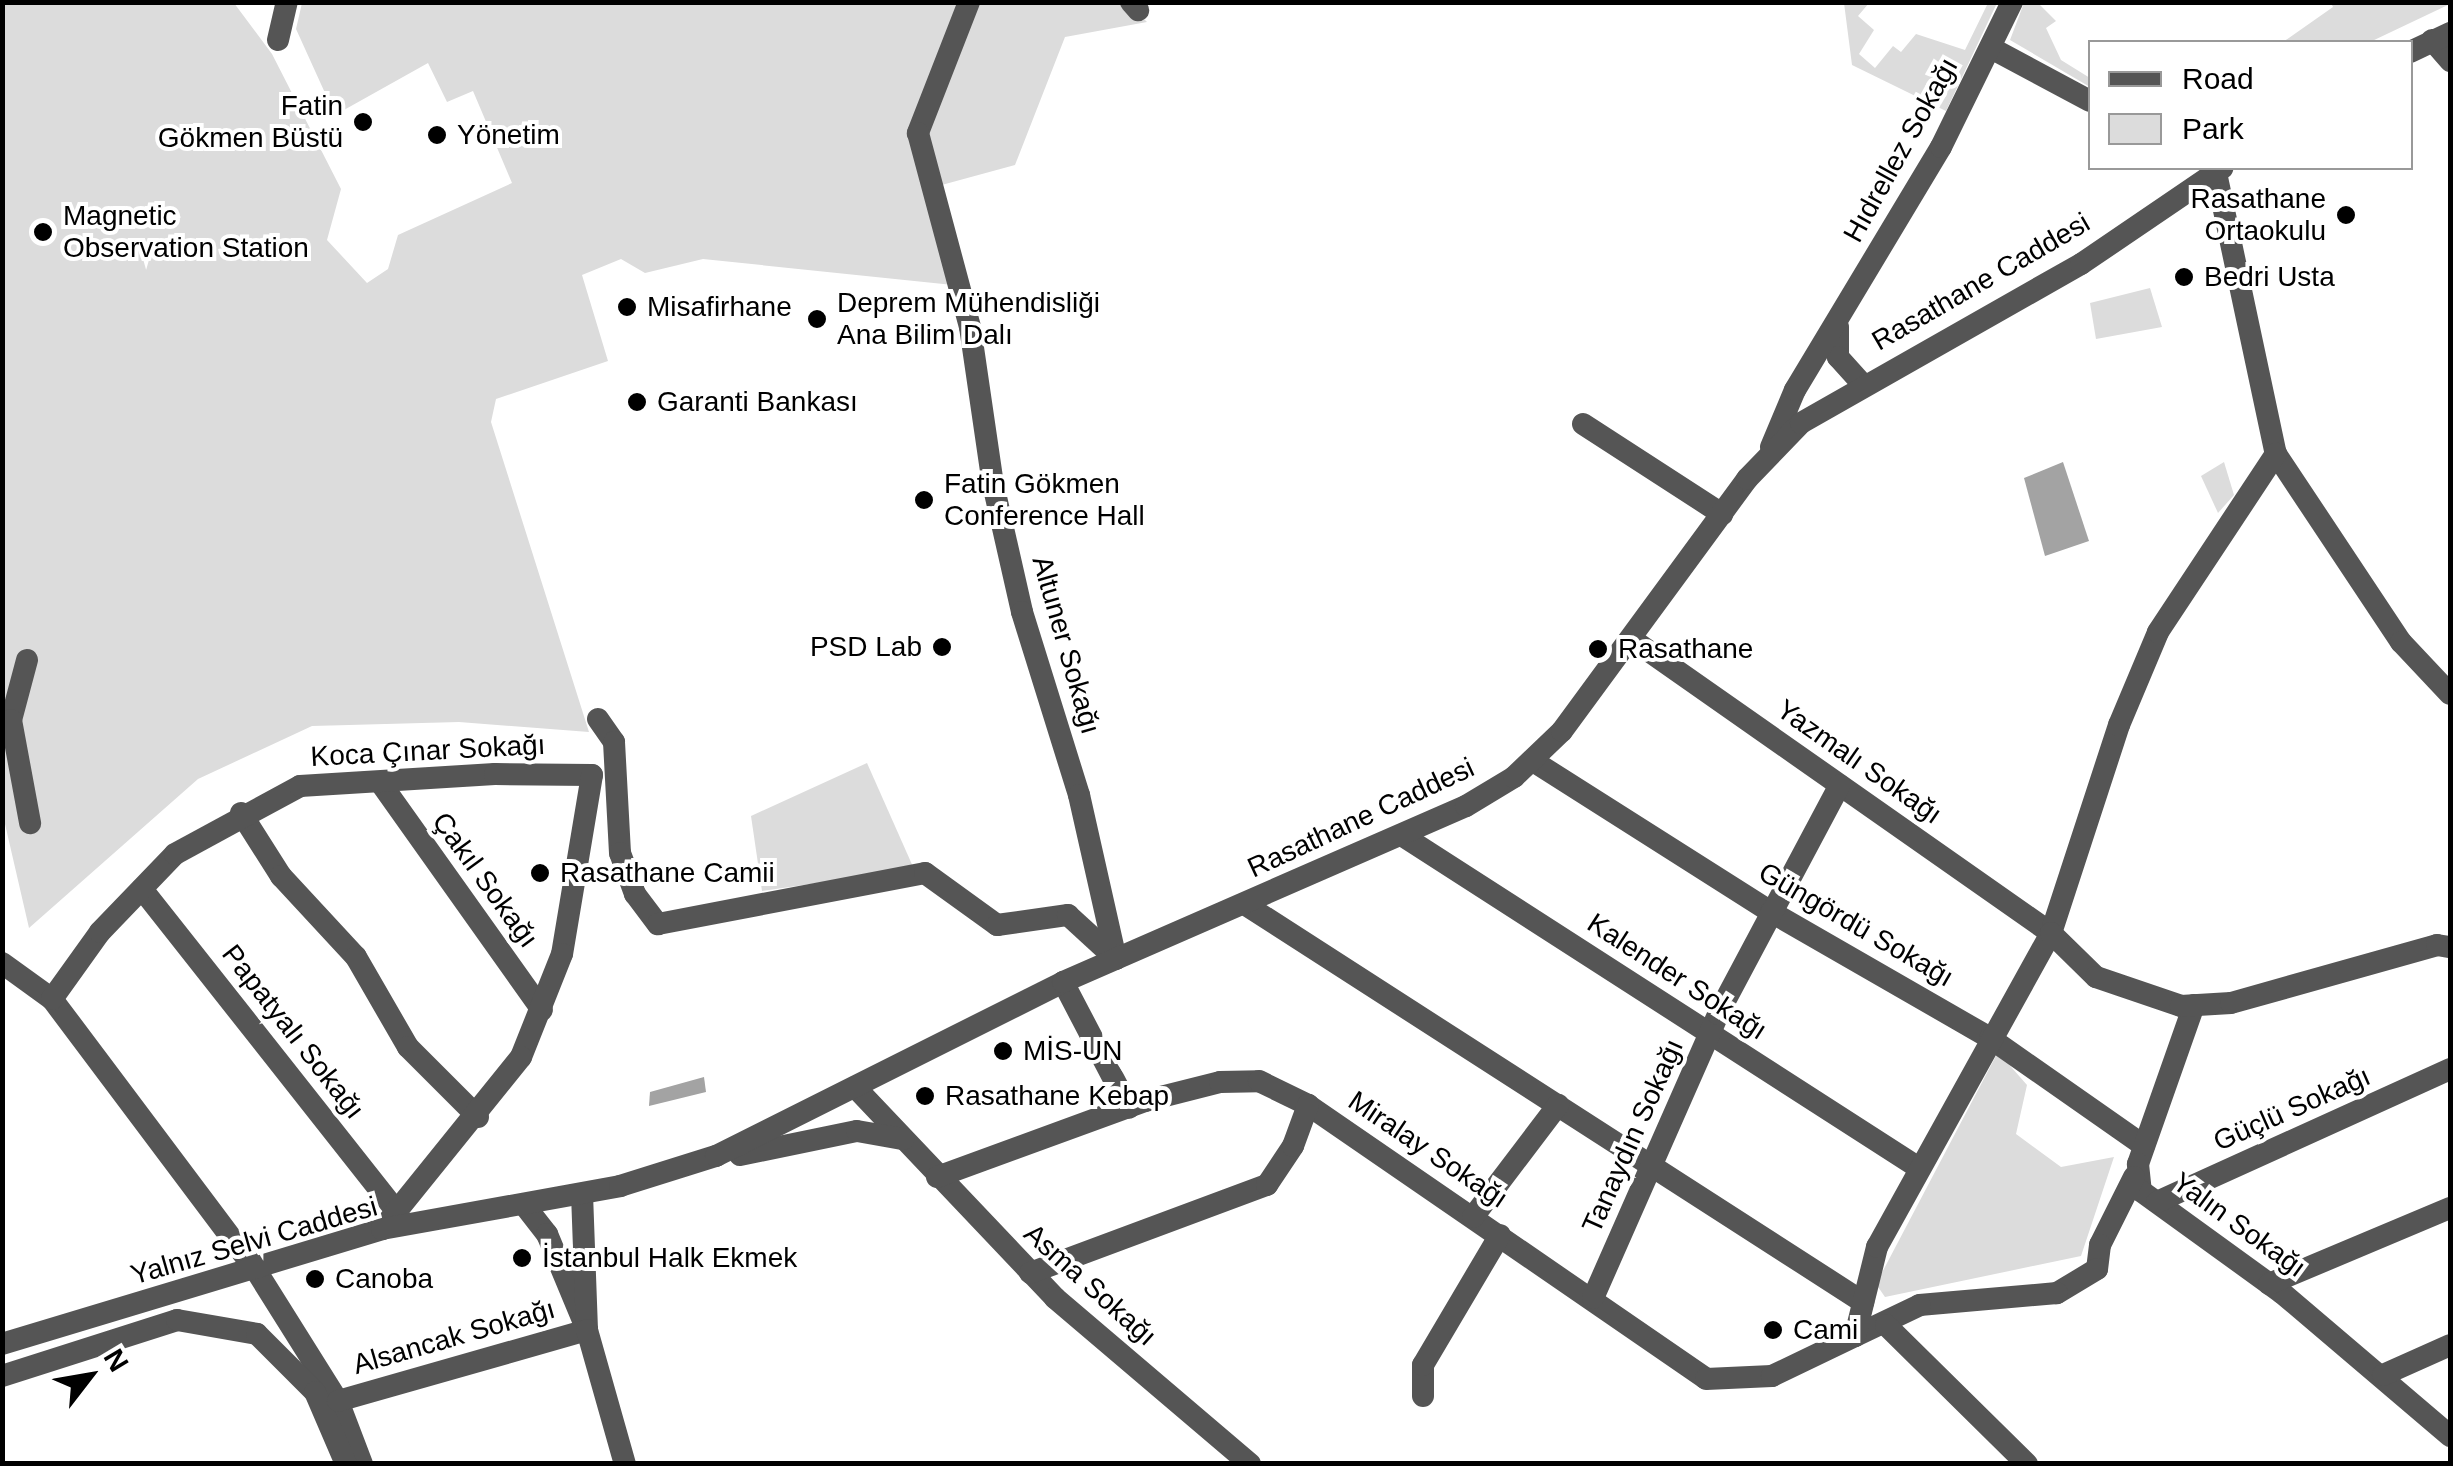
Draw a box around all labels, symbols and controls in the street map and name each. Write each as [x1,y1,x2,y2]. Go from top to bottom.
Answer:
legend [2088,40,2413,170]
street label: Hıdrellez Sokağı [1837,52,1965,248]
text: Road [2182,62,2254,95]
place label: Fatin Gökmen Büstü [158,89,343,155]
marker: Fatin Gökmen Büstü [352,111,374,133]
text: Park [2182,112,2244,145]
place label: Yönetim [457,118,560,152]
marker: Yönetim [426,124,448,146]
place label: Rasathane Ortaokulu [2191,182,2326,248]
place label: Magnetic Observation Station [63,199,309,265]
marker: Rasathane Ortaokulu [2335,204,2357,226]
street label: Rasathane Caddesi [1866,206,2096,358]
marker: Magnetic Observation Station [32,221,54,243]
place label: Bedri Usta [2204,260,2335,294]
marker: Bedri Usta [2173,266,2195,288]
place label: Deprem Mühendisliği Ana Bilim Dalı [837,286,1100,352]
place label: Misafirhane [647,290,792,324]
marker: Misafirhane [616,296,638,318]
marker: Deprem Mühendisliği Ana Bilim Dalı [806,308,828,330]
place label: Garanti Bankası [657,385,858,419]
marker: Garanti Bankası [626,391,648,413]
place label: Fatin Gökmen Conference Hall [944,467,1145,533]
marker: Fatin Gökmen Conference Hall [913,489,935,511]
street label: Altuner Sokağı [1025,552,1107,738]
place label: PSD Lab [810,630,922,664]
place label: Rasathane [1618,632,1753,666]
marker: PSD Lab [931,636,953,658]
marker: Rasathane [1587,638,1609,660]
street label: Yazmalı Sokağı [1770,693,1948,831]
street label: Koca Çınar Sokağı [310,728,546,774]
street label: Rasathane Caddesi [1242,751,1480,885]
street label: Çakıl Sokağı [425,806,545,954]
place label: Rasathane Camii [560,856,775,890]
street label: Güngördü Sokağı [1753,856,1959,994]
marker: Rasathane Camii [529,862,551,884]
street label: Kalender Sokağı [1581,907,1773,1047]
street label: Papatyalı Sokağı [215,938,371,1126]
place label: MİS-UN [1023,1034,1123,1068]
street label: Tanaydın Sokağı [1575,1034,1691,1238]
marker: MİS-UN [992,1040,1014,1062]
street label: Güçlü Sokağı [2208,1059,2376,1159]
place label: Rasathane Kebap [945,1079,1169,1113]
street label: Miralay Sokağı [1342,1084,1514,1216]
marker: Rasathane Kebap [914,1085,936,1107]
street label: Yalın Sokağı [2166,1165,2312,1285]
street label: Yalnız Selvi Caddesi [127,1190,381,1292]
street label: Asma Sokağı [1017,1217,1163,1353]
place label: İstanbul Halk Ekmek [542,1241,797,1275]
marker: İstanbul Halk Ekmek [511,1247,533,1269]
place label: Canoba [335,1262,433,1296]
marker: Canoba [304,1268,326,1290]
street label: Alsancak Sokağı [349,1292,559,1382]
place label: Cami [1793,1313,1858,1347]
marker: Cami [1762,1319,1784,1341]
north arrow [40,1326,140,1426]
text: N [98,1344,135,1377]

